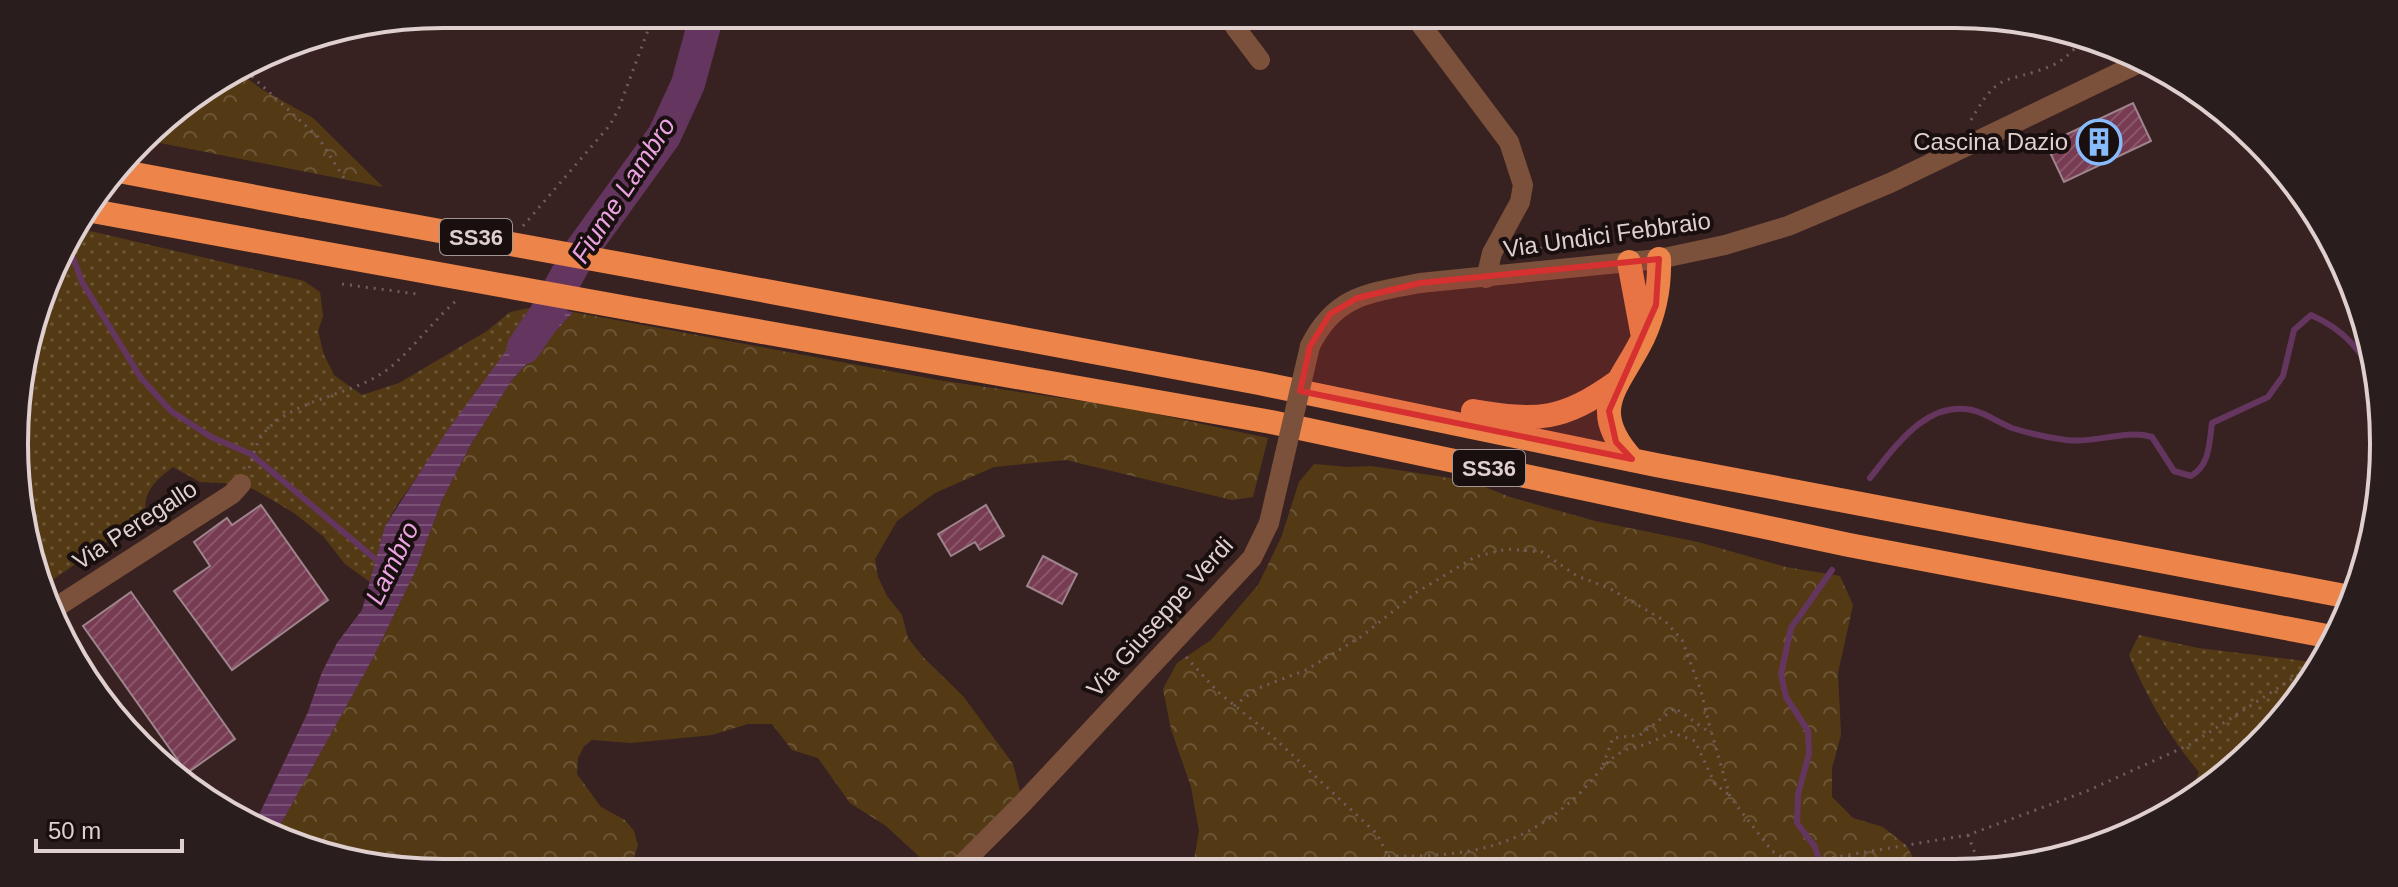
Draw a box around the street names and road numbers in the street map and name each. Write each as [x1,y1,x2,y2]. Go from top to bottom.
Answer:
street label: Via Undici Febbraio [1502,207,1712,262]
road number: SS36 [440,219,512,255]
road number: SS36 [1453,450,1525,486]
street label: Via Peregallo [68,474,202,575]
street label: Via Giuseppe Verdi [1081,531,1238,702]

